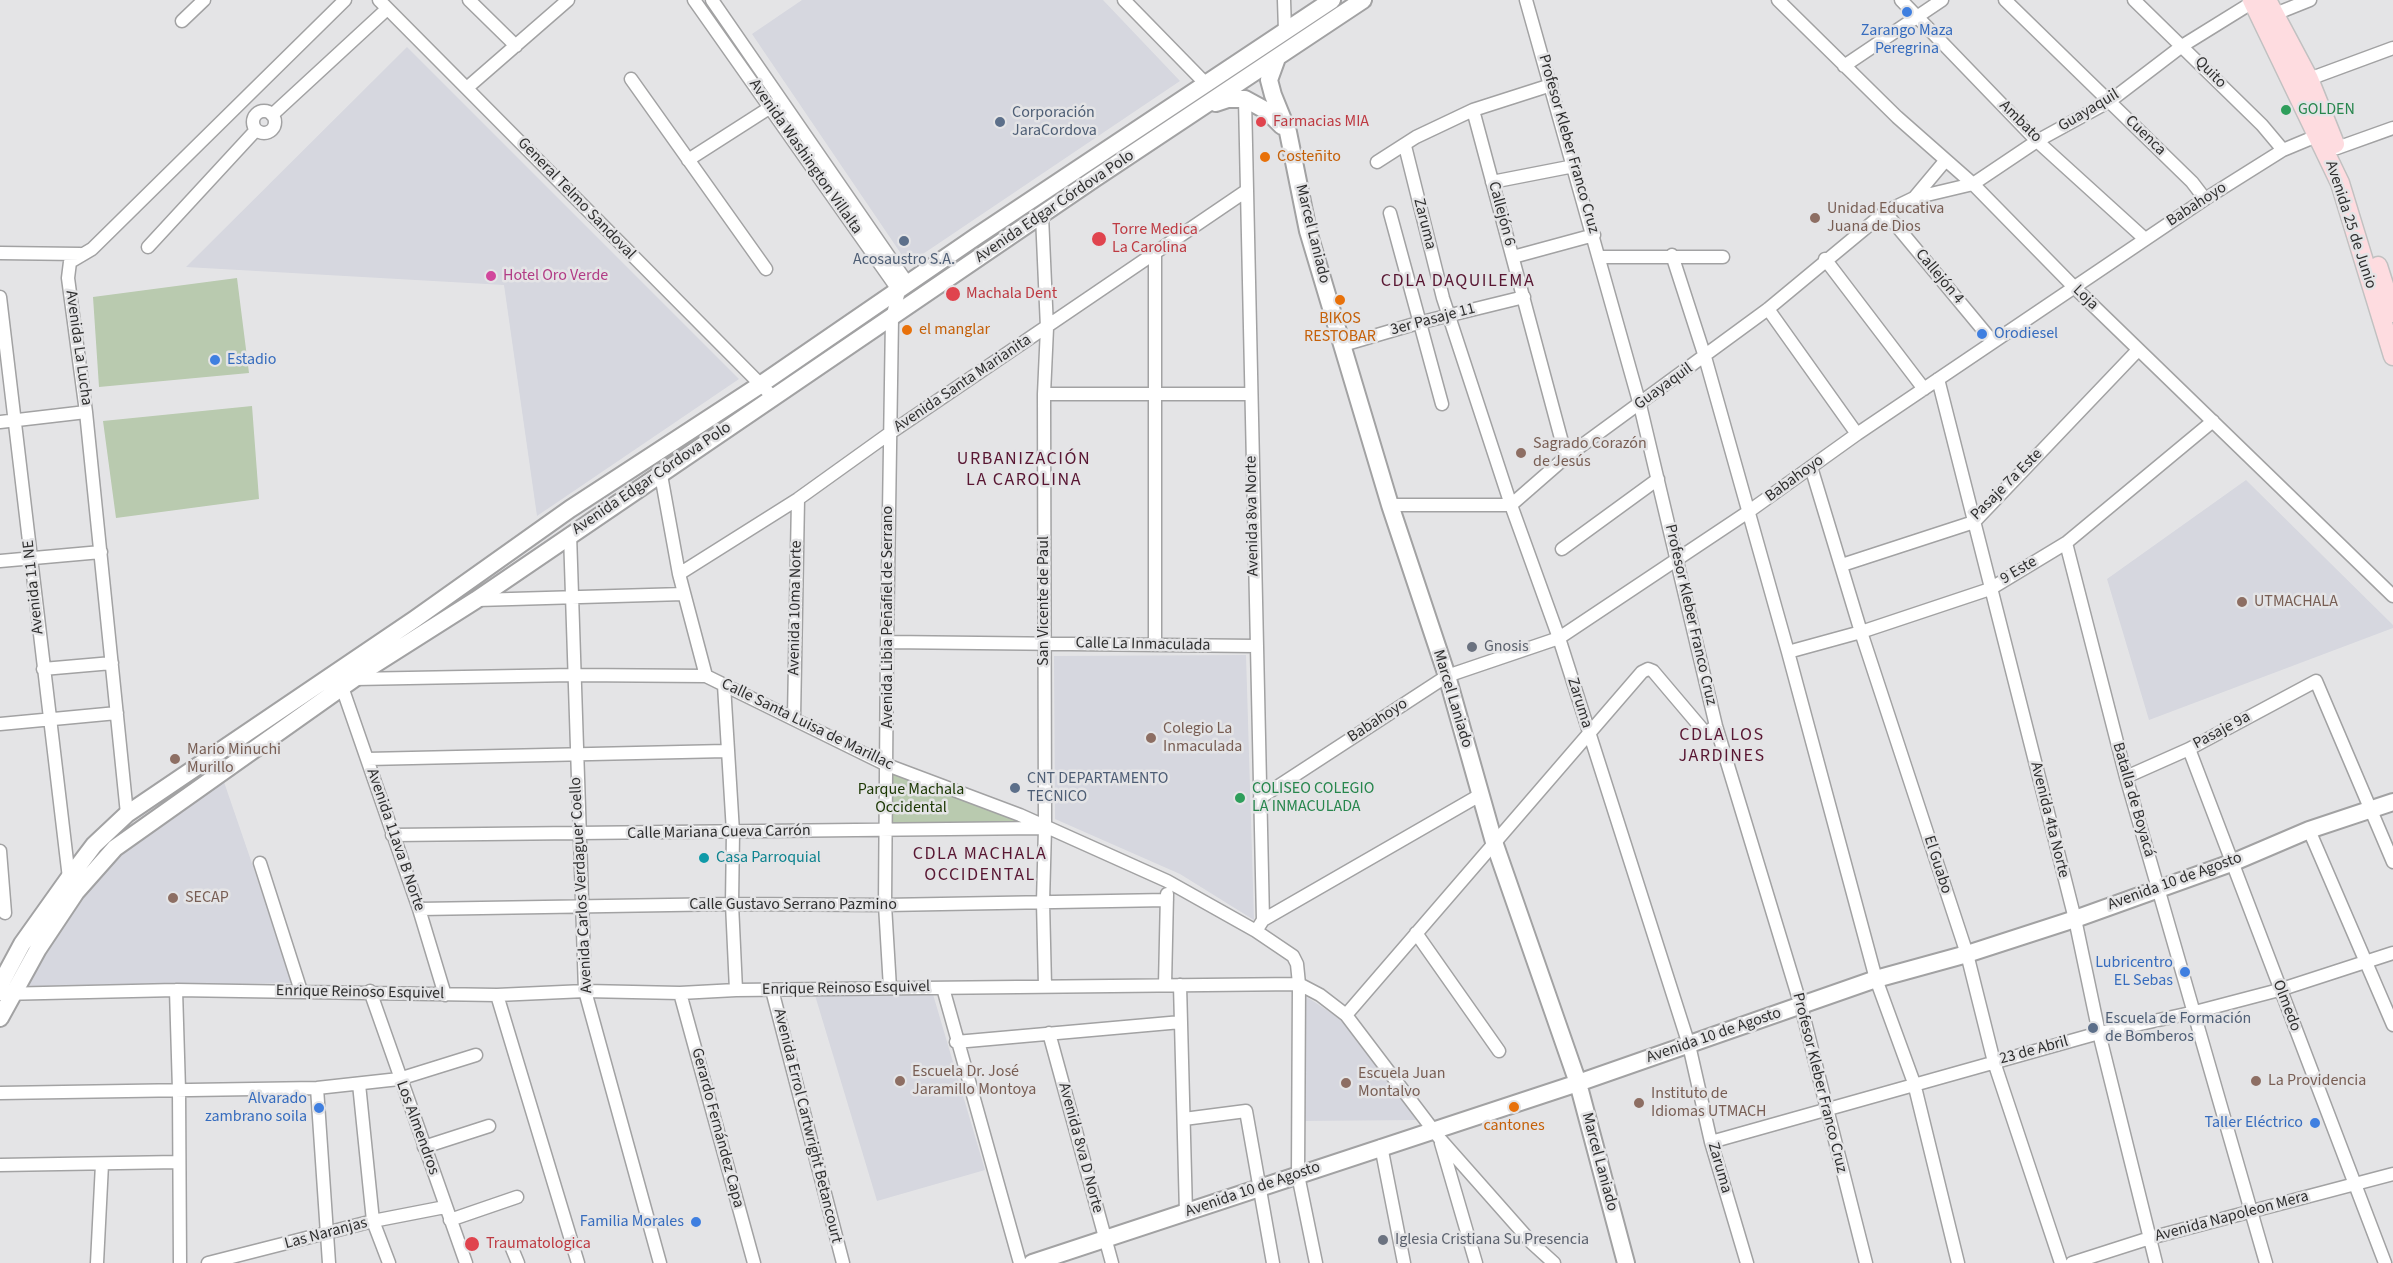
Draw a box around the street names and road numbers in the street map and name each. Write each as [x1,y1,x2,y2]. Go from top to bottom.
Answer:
street label: Profesor Kleber Franco Cruz [1533,52,1603,236]
street label: Quito [2190,53,2230,93]
street label: Avenida Washington Villalta [744,76,866,238]
street label: Guayaquil [2055,85,2123,137]
street label: Ambato [1995,97,2045,147]
street label: Cuenca [2121,112,2169,160]
street label: General Telmo Sandoval [513,134,639,264]
street label: Avenida Edgar Córdova Polo [972,147,1138,267]
street label: Avenida 25 de Junio [2320,159,2380,291]
street label: Babahoyo [2163,179,2231,231]
street label: Callejón 6 [1483,180,1519,248]
street label: Marcel Laniado [1290,182,1334,286]
street label: Zaruma [1408,196,1440,252]
street label: Callejón 4 [1910,246,1968,308]
street label: Loja [2068,281,2102,315]
street label: Avenida La Lucha [60,289,96,407]
street label: 3er Pasaje 11 [1389,299,1477,341]
street label: Avenida Santa Marianita [891,331,1035,437]
street label: Guayaquil [1631,359,1697,415]
street label: Avenida Edgar Córdova Polo [569,419,735,539]
street label: Pasaje 7a Este [1967,445,2047,525]
street label: Babahoyo [1762,451,1828,507]
street label: Avenida 8va Norte [1242,455,1264,577]
street label: Avenida Libia Peñafiel de Serrano [878,506,898,728]
street label: Profesor Kleber Franco Cruz [1660,523,1720,707]
street label: San Vicente de Paul [1034,536,1054,666]
street label: Avenida 11 NE [20,539,48,635]
street label: Avenida 10ma Norte [785,540,807,676]
street label: 9 Este [1997,553,2041,589]
street label: Calle La Inmaculada [1075,634,1211,656]
street label: Marcel Laniado [1428,648,1476,750]
street label: Calle Santa Luisa de Marillac [718,675,896,775]
street label: Zaruma [1562,675,1596,731]
street label: Babahoyo [1344,695,1412,747]
street label: Pasaje 9a [2190,708,2254,754]
street label: Batalla de Boyacá [2107,741,2159,859]
street label: Avenida 4ta Norte [2025,760,2073,880]
street label: Avenida 11ava B Norte [362,766,428,914]
street label: Avenida Carlos Verdaguer Coello [567,776,597,994]
street label: Calle Mariana Cueva Carrón [627,822,811,844]
street label: El Guabo [1919,834,1955,896]
street label: Avenida 10 de Agosto [2105,849,2245,915]
street label: Calle Gustavo Serrano Pazmino [689,895,897,915]
street label: Enrique Reinoso Esquivel [762,978,930,1000]
street label: Olmedo [2267,978,2305,1034]
street label: Enrique Reinoso Esquivel [276,982,444,1004]
street label: Profesor Kleber Franco Cruz [1787,991,1851,1175]
street label: Avenida 10 de Agosto [1644,1004,1784,1068]
street label: Avenida Errol Cartwright Betancourt [769,1007,845,1245]
street label: 23 de Abril [1998,1033,2070,1069]
street label: Gerardo Fernández Capa [686,1046,748,1210]
street label: Los Almendros [391,1078,443,1178]
street label: Avenida 8va D Norte [1053,1081,1107,1215]
street label: Marcel Laniado [1577,1111,1621,1213]
street label: Zaruma [1703,1140,1735,1196]
street label: Avenida 10 de Agosto [1183,1158,1323,1222]
street label: Avenida Napoleon Mera [2153,1187,2311,1247]
street label: Las Naranjas [283,1214,369,1254]

